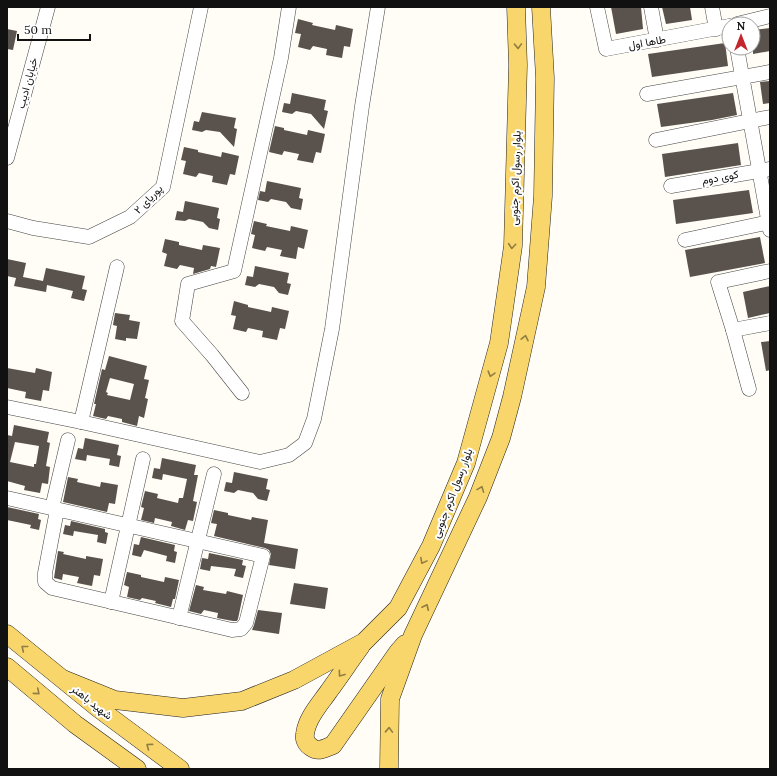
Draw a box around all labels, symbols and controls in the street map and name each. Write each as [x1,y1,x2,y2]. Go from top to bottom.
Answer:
scale bar [18,16,90,42]
north arrow [721,16,761,56]
text: N [737,19,746,33]
text: 50 m [24,22,52,37]
street label: طاها اول [627,32,667,52]
one-way arrow [513,43,522,49]
street label: خیابان ادیب [13,56,41,110]
street label: بلوار رسول اکرم جنوبی [506,130,525,226]
street label: کوی دوم [701,167,740,188]
street label: پوریای ۲ [131,181,166,217]
one-way arrow [508,243,517,249]
one-way arrow [521,335,529,341]
one-way arrow [487,370,495,377]
street label: بلوار رسول اکرم جنوبی [428,446,476,540]
one-way arrow [476,486,484,493]
one-way arrow [420,557,428,565]
one-way arrow [421,604,429,611]
one-way arrow [21,645,29,652]
one-way arrow [338,670,346,677]
street label: شهید باهنر [68,681,116,723]
one-way arrow [32,688,40,695]
one-way arrow [385,727,393,733]
one-way arrow [146,743,153,750]

